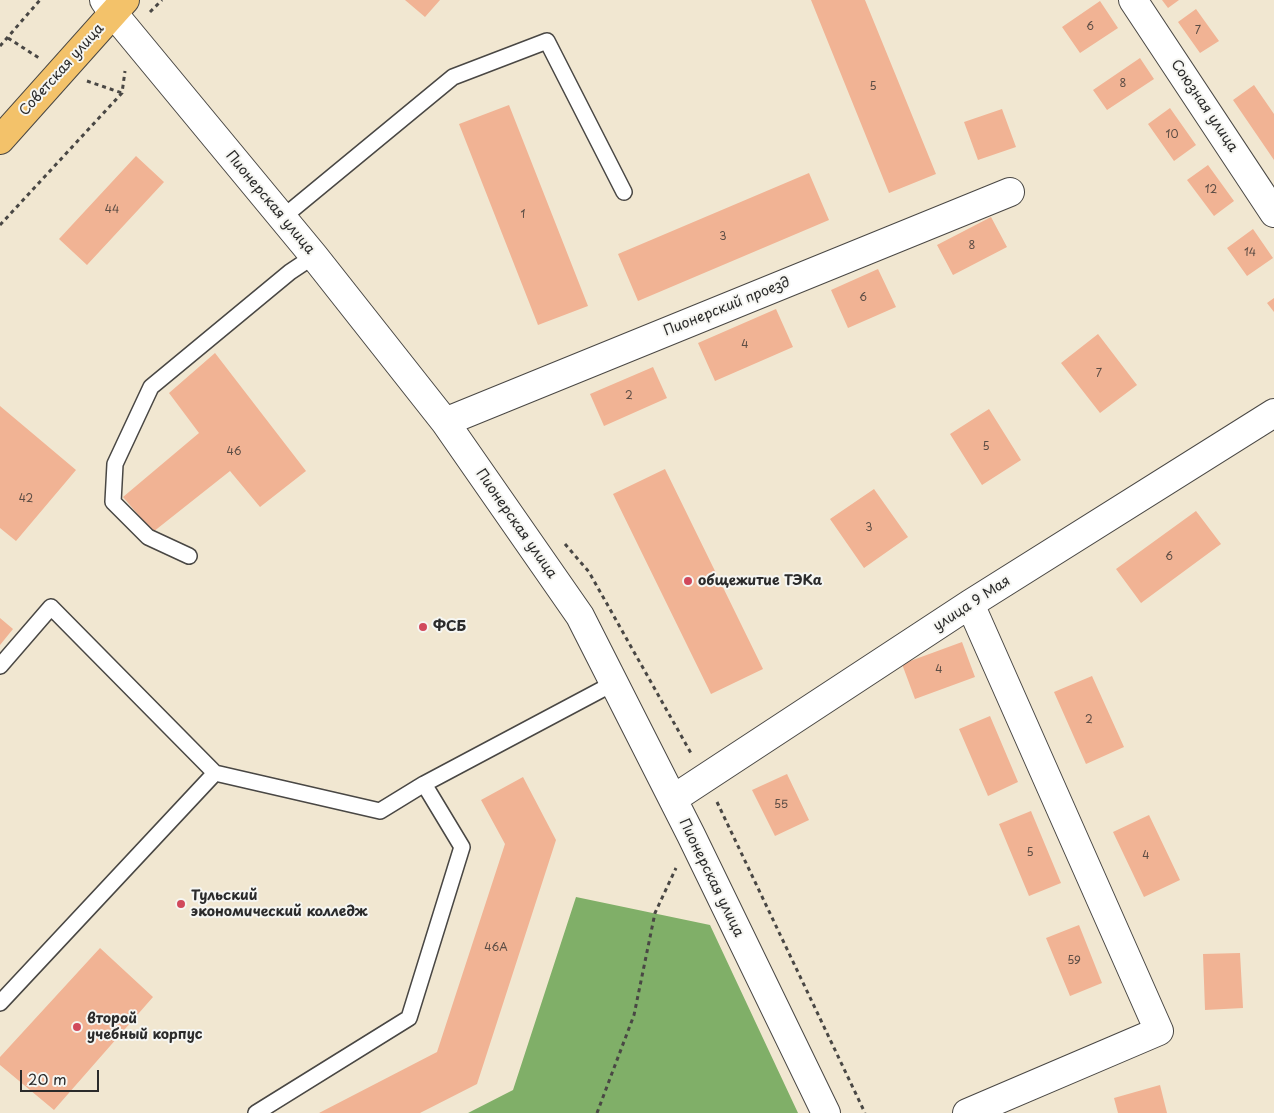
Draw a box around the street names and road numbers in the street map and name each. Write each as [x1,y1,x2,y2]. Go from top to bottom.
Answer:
street label: Советская улица [16,20,108,120]
street label: Союзная улица [1167,57,1241,155]
street label: Пионерская улица [222,148,318,258]
street label: Пионерский проезд [661,274,793,340]
street label: Пионерская улица [472,466,560,582]
street label: улица 9 Мая [930,573,1014,635]
street label: Пионерская улица [675,816,747,940]

